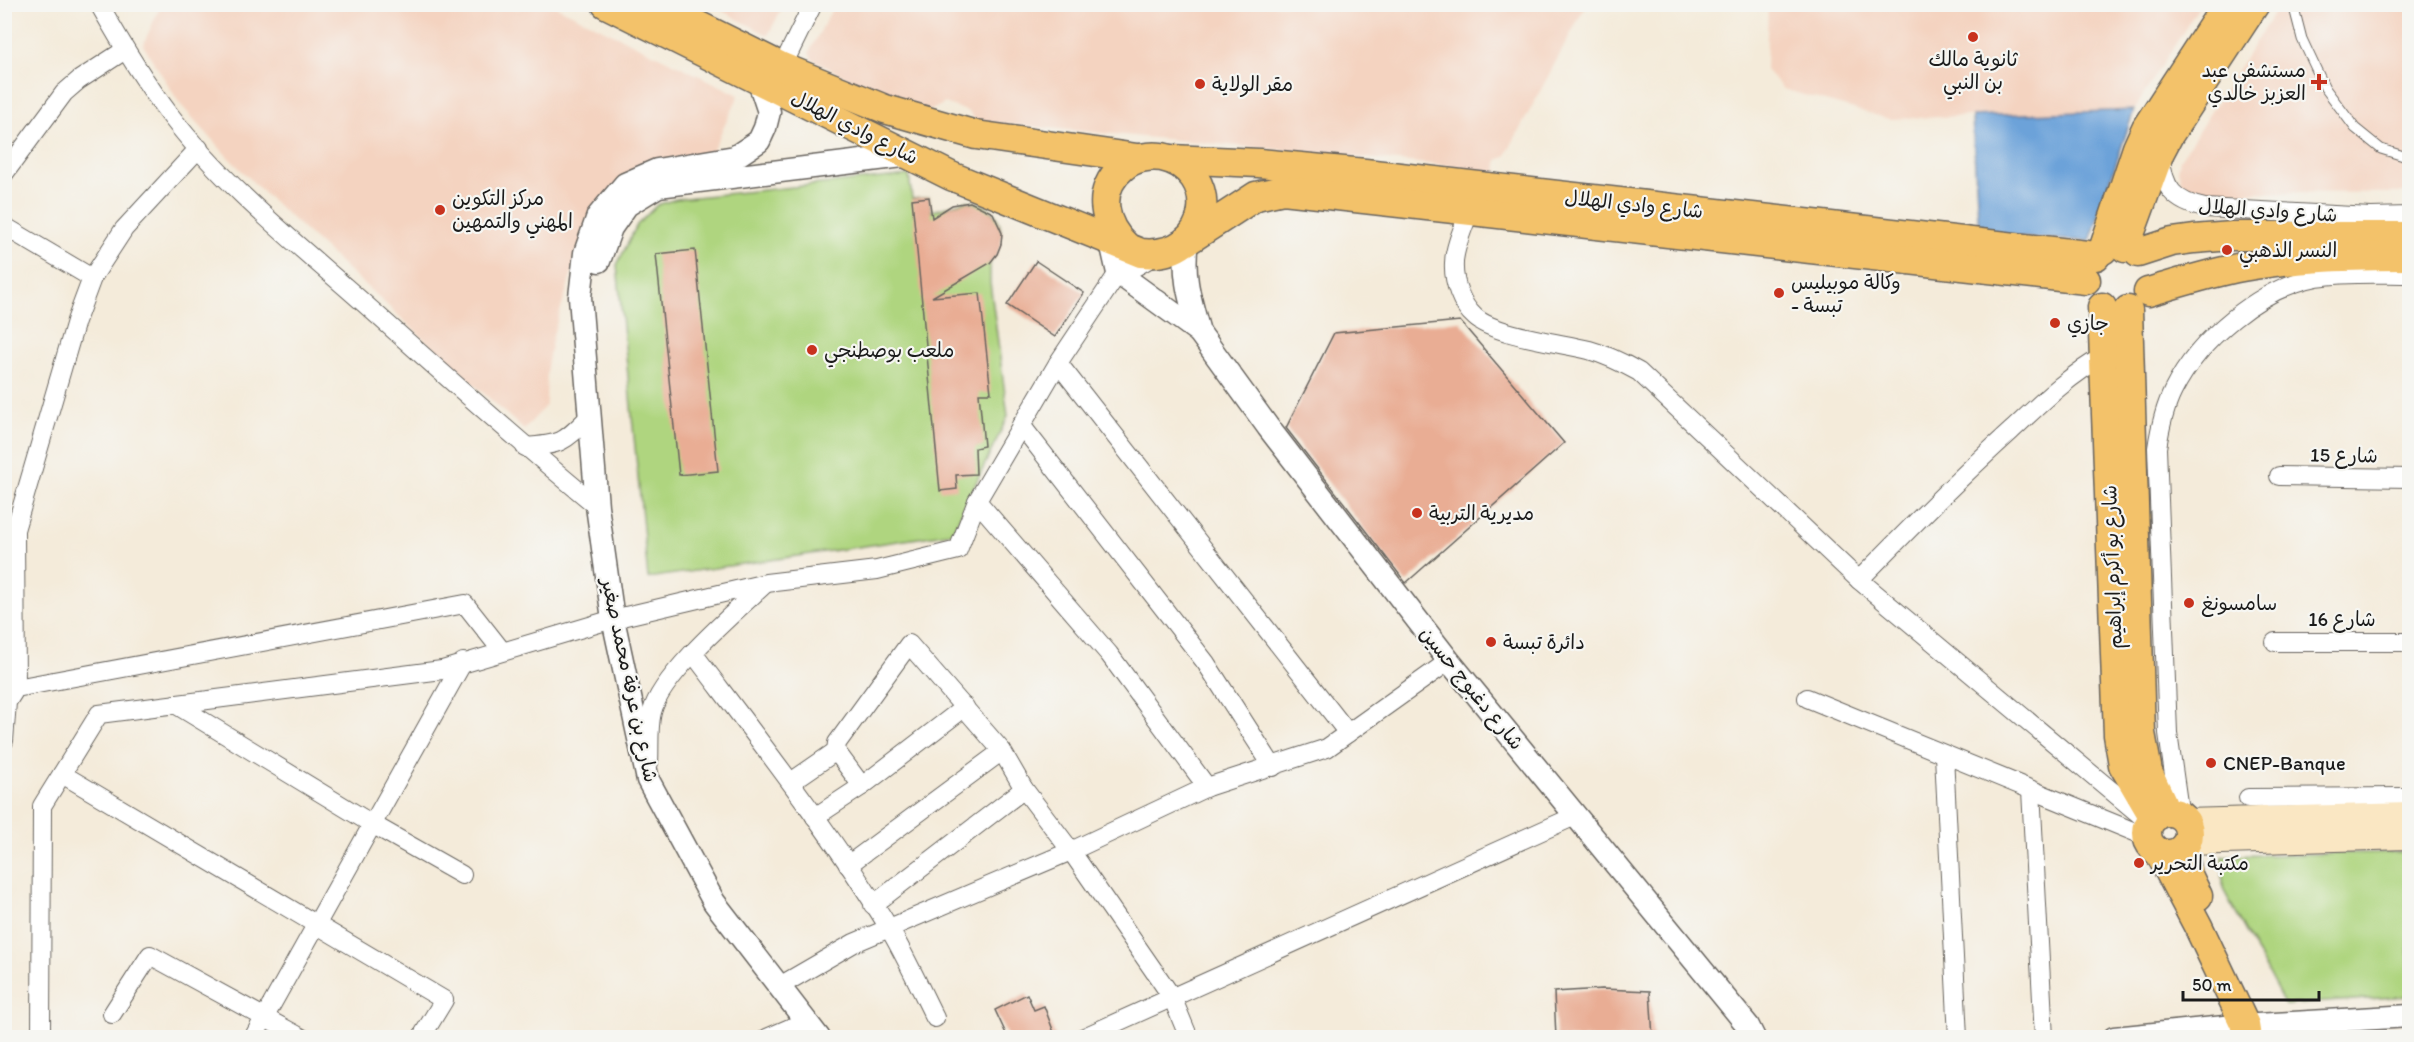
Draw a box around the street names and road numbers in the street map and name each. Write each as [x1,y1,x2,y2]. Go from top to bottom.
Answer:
street label: شارع وادي الهلال [786,85,922,172]
street label: شارع وادي الهلال [1563,185,1704,226]
street label: شارع وادي الهلال [2198,193,2338,230]
street label: شارع 15 [2310,442,2378,470]
street label: شارع بو أكرم إبراهيم [2097,484,2131,649]
street label: شارع بن عرفة محمد صغير [594,573,663,785]
street label: شارع 16 [2308,607,2376,633]
street label: شارع دغبوج حسين [1413,621,1529,756]

